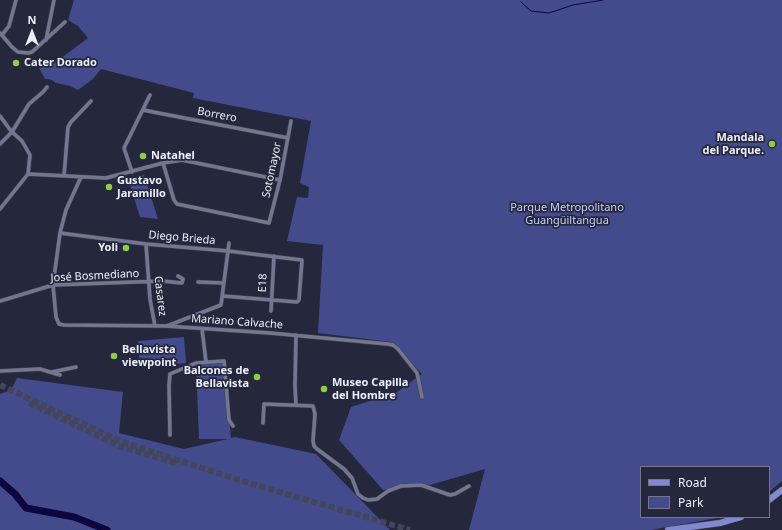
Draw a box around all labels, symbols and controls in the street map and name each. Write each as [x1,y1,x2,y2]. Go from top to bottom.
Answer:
north arrow [12,12,52,52]
text: N [28,12,36,27]
place label: Cater Dorado [24,56,97,70]
marker: Cater Dorado [11,58,21,68]
street label: Borrero [196,105,238,125]
place label: Mandala del Parque. [702,131,764,157]
marker: Mandala del Parque. [767,139,777,149]
street label: Sotomayor [260,141,284,199]
place label: Natahel [151,149,195,163]
marker: Natahel [138,151,148,161]
place label: Gustavo Jaramillo [117,174,166,200]
marker: Gustavo Jaramillo [104,182,114,192]
park label: Parque Metropolitano Guangüiltangua [510,201,624,227]
street label: Diego Brieda [148,229,216,247]
place label: Yoli [98,241,118,255]
marker: Yoli [121,243,131,253]
street label: José Bosmediano [50,267,140,285]
street label: E18 [256,273,270,293]
street label: Casarez [151,275,169,317]
street label: Mariano Calvache [191,312,283,332]
place label: Bellavista viewpoint [122,343,176,369]
marker: Bellavista viewpoint [109,351,119,361]
place label: Balcones de Bellavista [184,364,249,390]
marker: Balcones de Bellavista [252,372,262,382]
place label: Museo Capilla del Hombre [332,376,408,402]
marker: Museo Capilla del Hombre [319,384,329,394]
legend [640,466,770,518]
text: Road [678,474,707,491]
text: Park [678,494,703,511]

